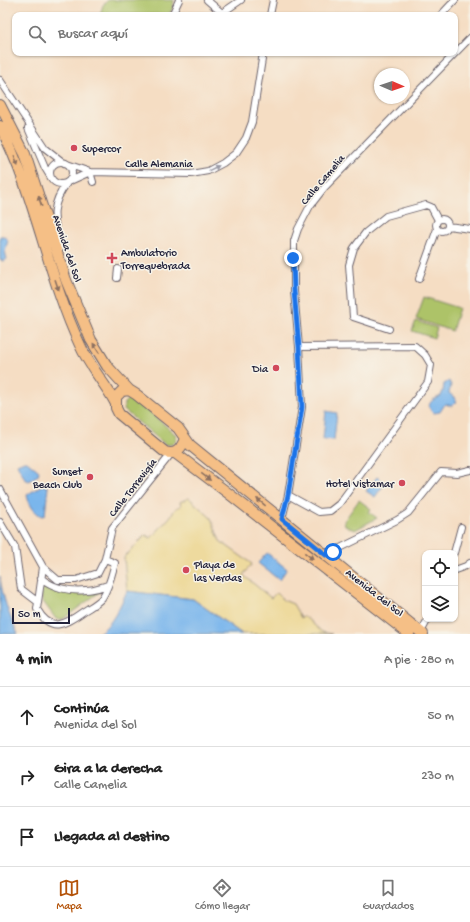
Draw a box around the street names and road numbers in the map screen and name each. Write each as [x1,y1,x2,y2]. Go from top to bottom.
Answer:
street label: Calle Camelia [299,152,349,208]
street label: Calle Alemania [125,159,194,171]
street label: Avenida del Sol [49,214,83,284]
street label: Calle Torrevigía [107,456,161,520]
street label: Avenida del Sol [342,567,406,620]

